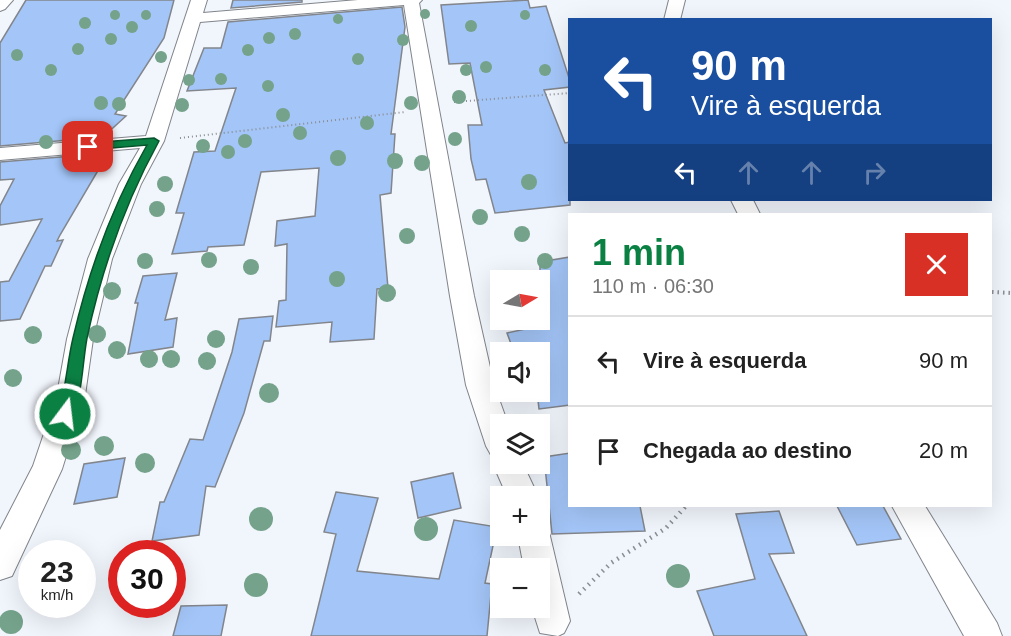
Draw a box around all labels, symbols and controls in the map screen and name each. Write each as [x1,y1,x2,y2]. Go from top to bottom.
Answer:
icon: left [592,42,670,120]
text: 90 m [691,42,787,89]
text: Vire à esquerda [691,91,881,121]
pin [62,121,113,172]
icon: arrive [71,130,104,163]
icon: left [669,156,702,189]
icon: ahead [732,156,765,189]
icon: ahead [795,156,828,189]
icon: right [858,156,891,189]
text: 1 min [592,232,686,273]
button: close [905,233,968,296]
north arrow [490,270,550,330]
map controls [490,270,550,618]
text: 110 m · 06:30 [592,275,714,297]
button: sound [490,342,550,402]
icon: left [592,345,625,378]
text: Vire à esquerda [643,348,806,373]
text: 90 m [919,348,968,373]
position arrow [33,382,97,446]
button: layers [490,414,550,474]
icon: arrive [592,435,625,468]
text: Chegada ao destino [643,438,852,463]
text: 20 m [919,438,968,463]
button: + [490,486,550,546]
speed limit sign: 30 [108,540,186,618]
text: 23 [40,555,74,588]
button: − [490,558,550,618]
text: km/h [41,586,73,603]

